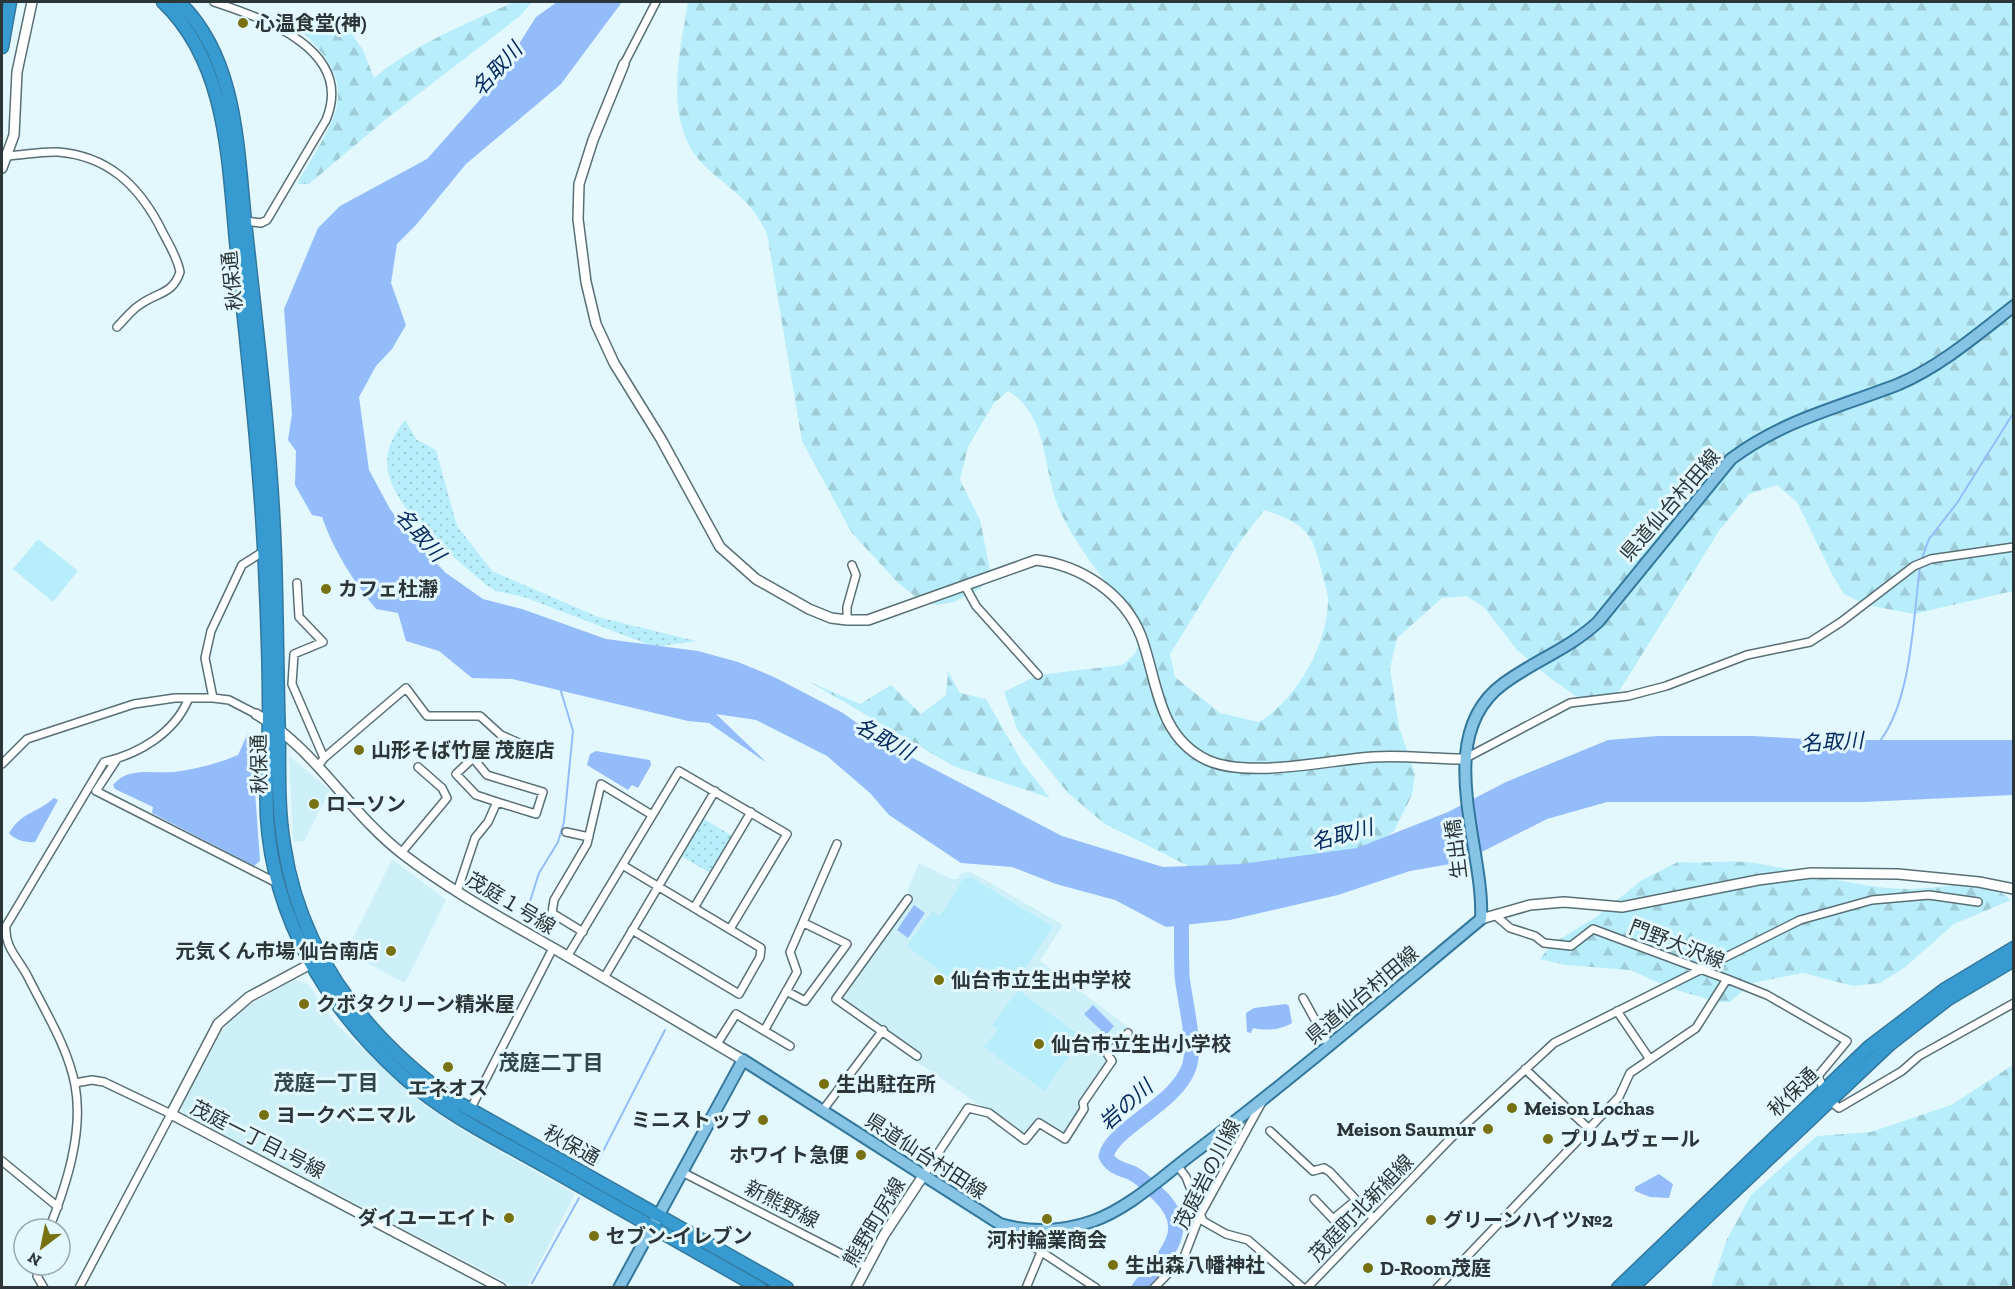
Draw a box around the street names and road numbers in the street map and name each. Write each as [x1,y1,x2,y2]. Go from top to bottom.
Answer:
street label: 秋保通 [217,250,247,312]
street label: 県道仙台村田線 [1615,444,1725,566]
street label: 秋保通 [246,734,272,794]
street label: 生出橋 [1440,818,1472,880]
street label: 茂庭１号線 [462,867,560,939]
street label: 門野大沢線 [1626,915,1728,973]
street label: 県道仙台村田線 [1301,941,1423,1049]
street label: 秋保通 [1763,1063,1823,1121]
street label: 茂庭一丁目1号線 [187,1095,329,1183]
street label: 県道仙台村田線 [861,1108,991,1204]
street label: 茂庭岩の川線 [1169,1115,1245,1233]
street label: 秋保通 [540,1120,604,1170]
street label: 茂庭町北新組線 [1304,1149,1418,1267]
street label: 熊野町尻線 [838,1173,910,1271]
street label: 新熊野線 [741,1175,823,1233]

